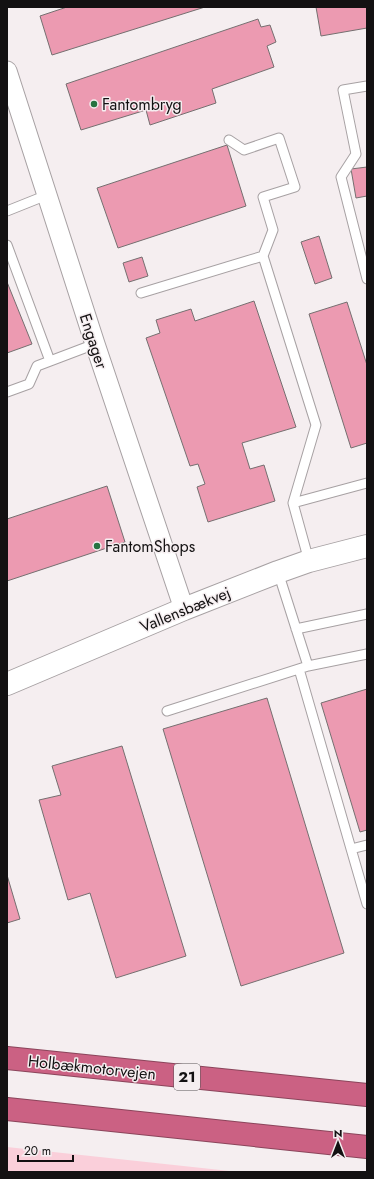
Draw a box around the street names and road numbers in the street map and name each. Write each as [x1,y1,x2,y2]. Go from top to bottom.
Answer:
street label: Engager [74,311,113,372]
street label: Vallensbækvej [136,581,234,638]
street label: Holbækmotorvejen [27,1049,157,1086]
road number: 21 [174,1064,200,1090]

